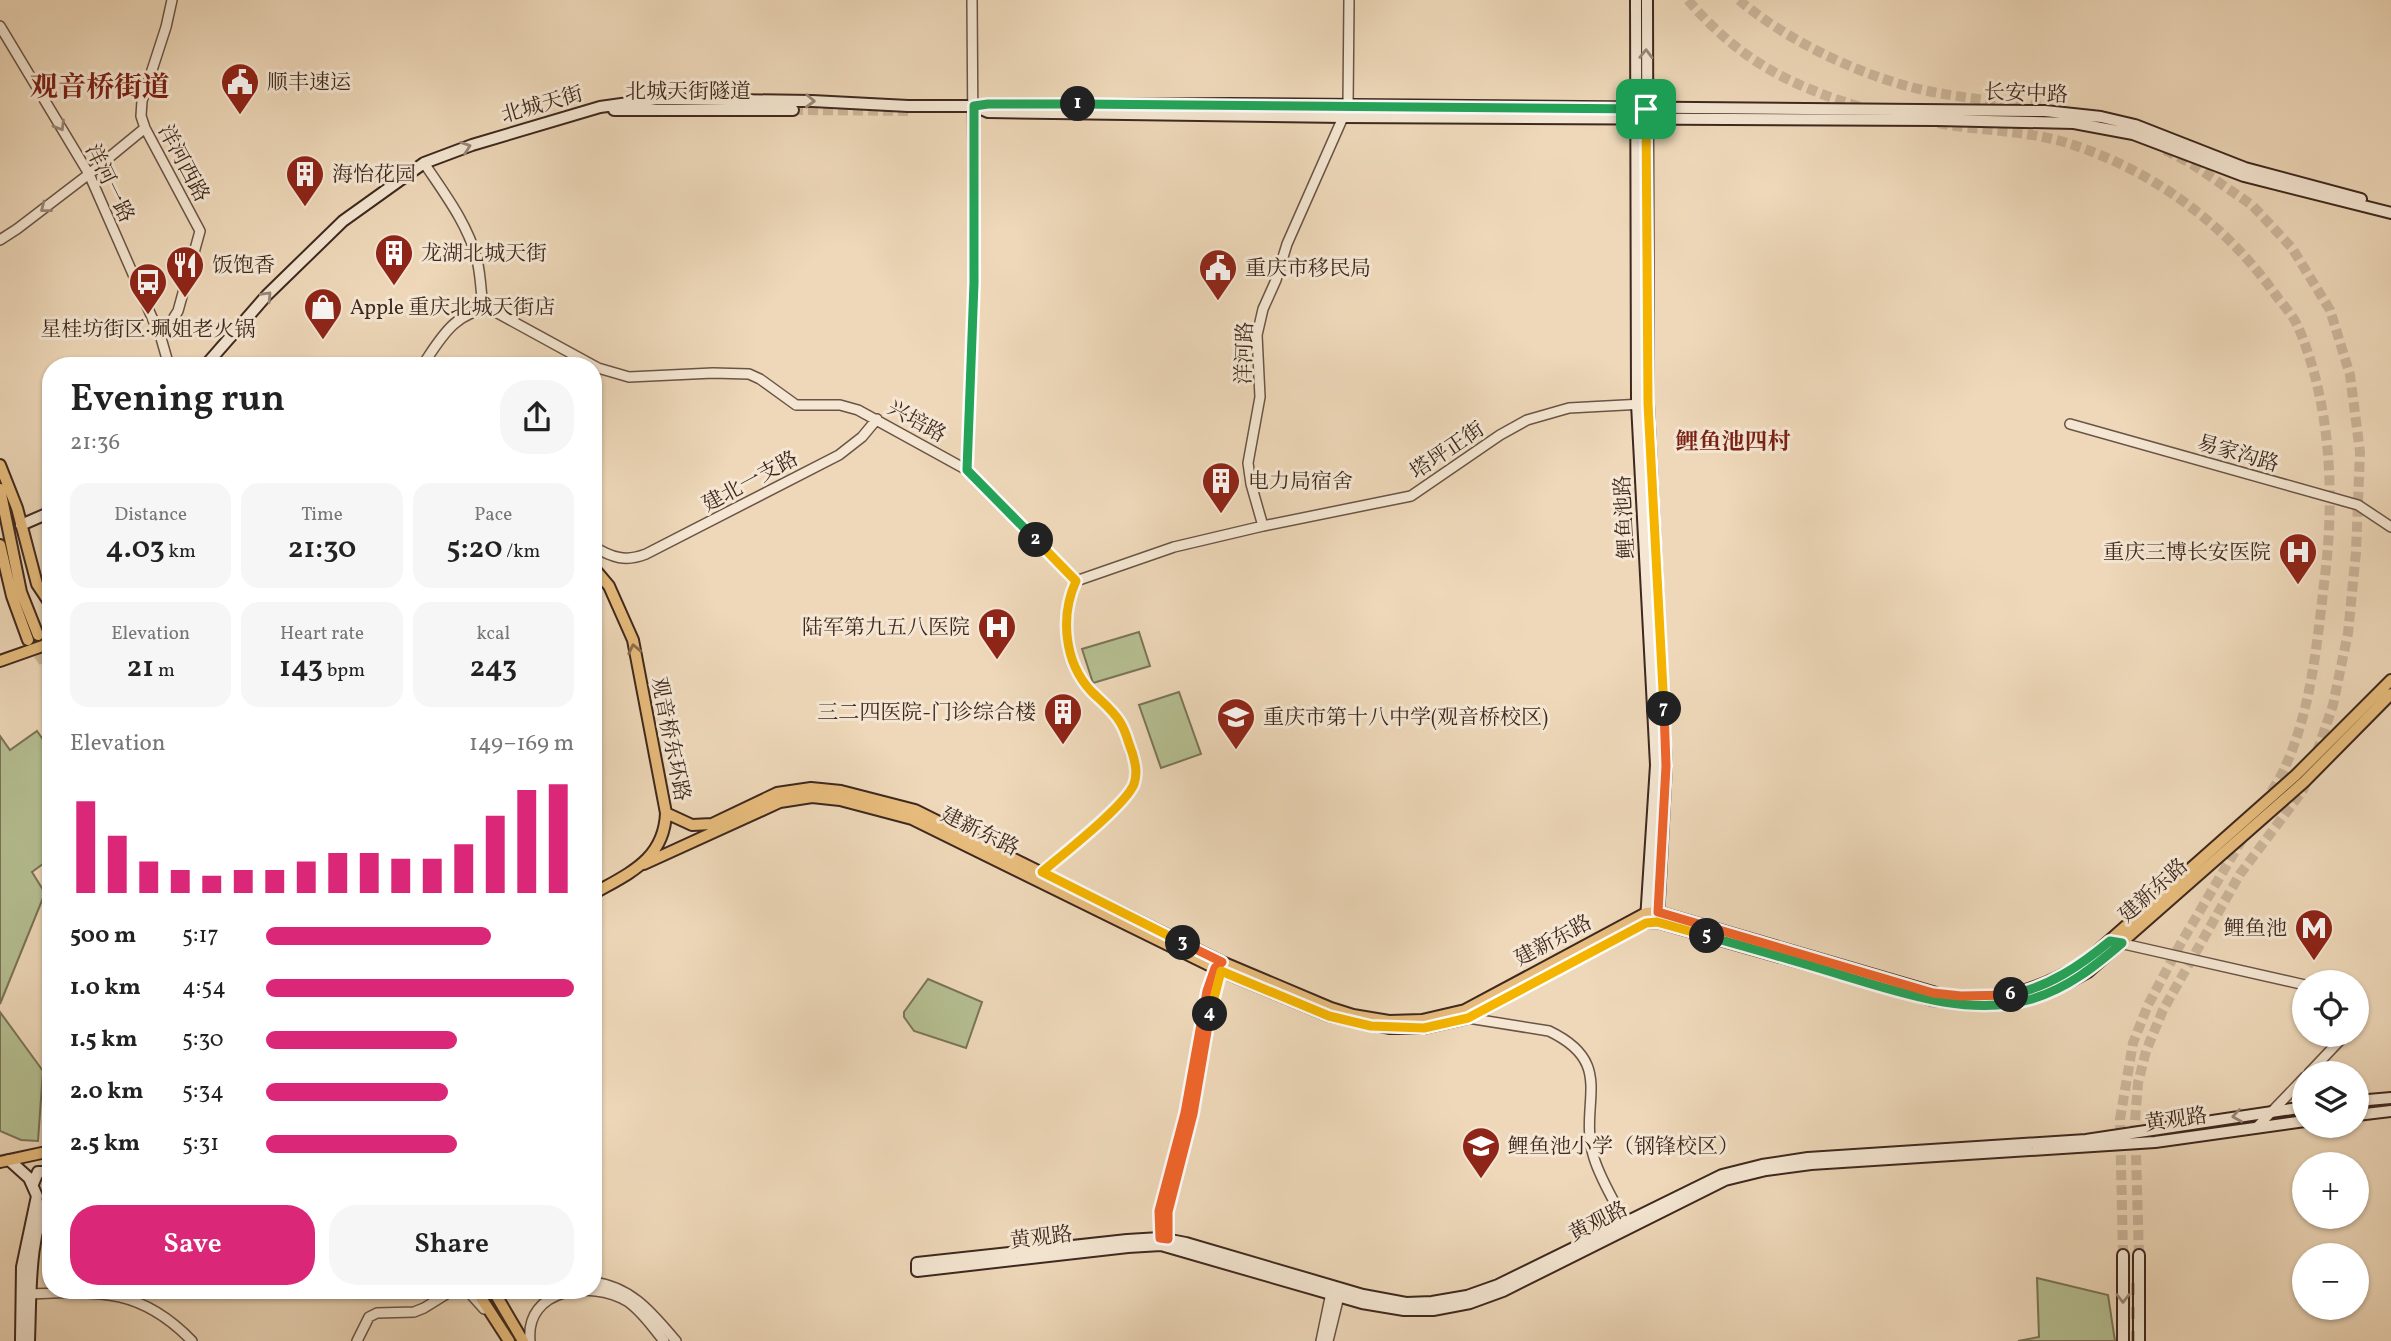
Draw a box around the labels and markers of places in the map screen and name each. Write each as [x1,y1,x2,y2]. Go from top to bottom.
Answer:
public building icon: 顺丰速运 [219,61,261,116]
place label: 顺丰速运 [267,69,351,98]
pin [1616,79,1676,139]
pin: 1 [1060,86,1096,122]
building icon: 海怡花园 [284,153,326,208]
place label: 海怡花园 [332,161,416,190]
building icon: 龙湖北城天街 [373,232,415,287]
place label: 龙湖北城天街 [421,240,547,269]
restaurant icon: 饭饱香 [164,244,206,299]
public building icon: 重庆市移民局 [1197,247,1239,302]
place label: 饭饱香 [212,252,275,281]
place label: 重庆市移民局 [1245,255,1371,284]
bus stop icon: 星桂坊街区·珮姐老火锅 [127,261,169,316]
shop icon: Apple 重庆北城天街店 [302,286,344,341]
place label: Apple 重庆北城天街店 [350,294,555,323]
place label: 星桂坊街区·珮姐老火锅 [41,316,255,345]
building icon: 电力局宿舍 [1200,460,1242,515]
place label: 电力局宿舍 [1248,468,1353,497]
pin: 2 [1018,522,1054,558]
hospital icon: 重庆三博长安医院 [2277,531,2319,586]
place label: 重庆三博长安医院 [2103,539,2271,568]
hospital icon: 陆军第九五八医院 [976,606,1018,661]
place label: 陆军第九五八医院 [802,614,970,643]
building icon: 三二四医院-门诊综合楼 [1042,691,1084,746]
pin: 7 [1646,692,1682,726]
school or university icon: 重庆市第十八中学(观音桥校区) [1215,696,1257,751]
place label: 三二四医院-门诊综合楼 [817,699,1036,728]
place label: 重庆市第十八中学(观音桥校区) [1263,704,1548,733]
metro station icon: 鲤鱼池 [2293,907,2335,962]
place label: 鲤鱼池 [2224,915,2287,944]
pin: 5 [1690,918,1724,954]
pin: 3 [1166,926,1200,960]
pin: 6 [1994,978,2028,1012]
pin: 4 [1192,996,1228,1032]
school or university icon: 鲤鱼池小学（钢锋校区） [1460,1125,1502,1180]
place label: 鲤鱼池小学（钢锋校区） [1508,1133,1739,1162]

